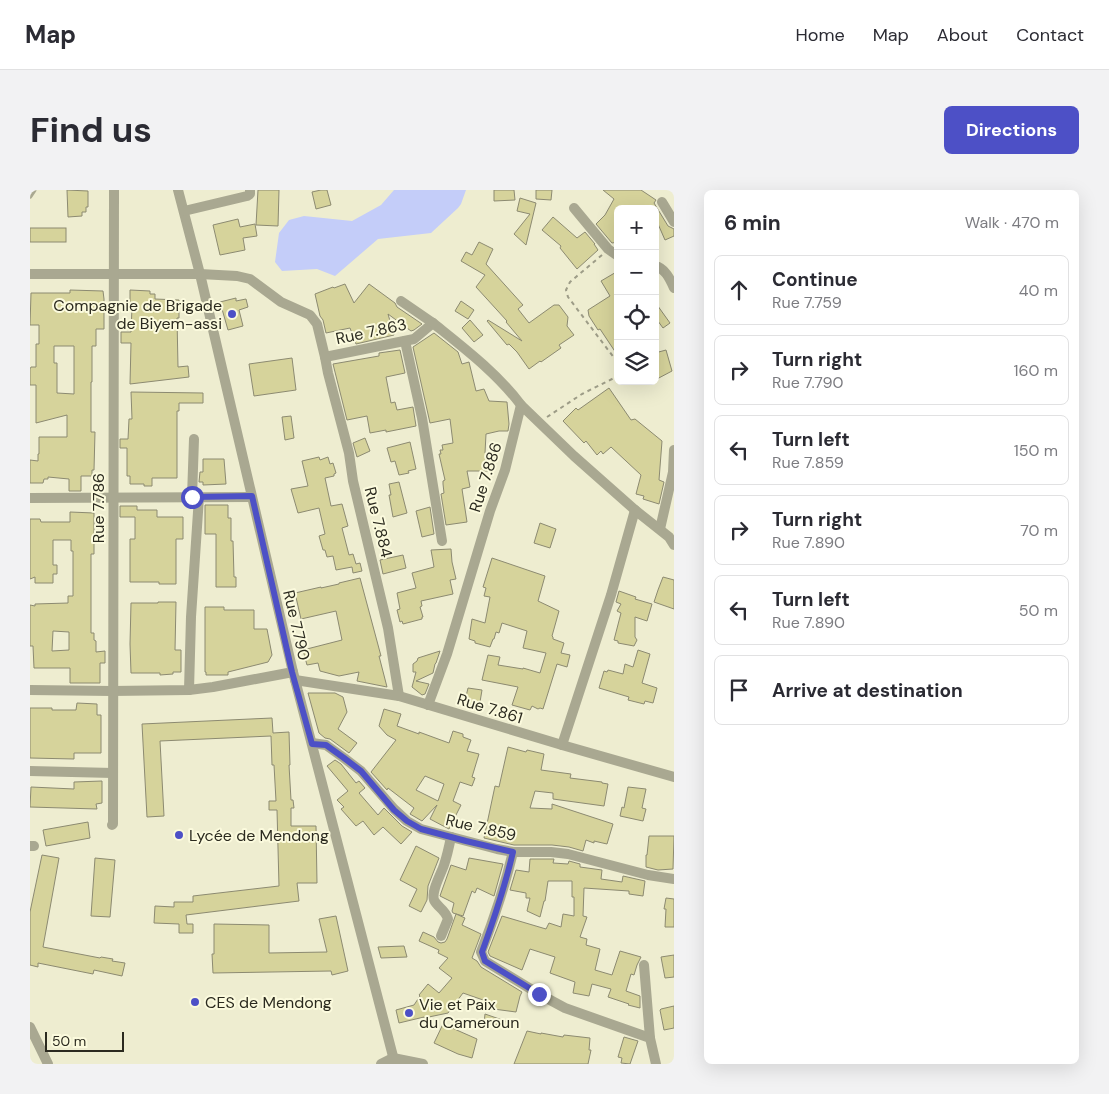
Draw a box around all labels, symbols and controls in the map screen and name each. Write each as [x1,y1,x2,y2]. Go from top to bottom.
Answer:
text: Map [25,19,76,50]
text: Home [795,23,845,47]
text: Map [873,23,909,47]
text: About [937,23,988,47]
text: Contact [1016,23,1084,47]
button: Directions [944,106,1079,154]
text: Find us [30,107,152,153]
map controls [614,205,659,385]
button: + [614,205,659,250]
text: 6 min [724,209,781,237]
text: Walk · 470 m [965,212,1059,233]
button: − [614,250,659,295]
text: Continue [772,267,858,292]
icon: ahead [725,276,753,304]
text: 40 m [1019,280,1058,301]
text: Rue 7.759 [772,292,842,313]
place label: Compagnie de Brigade de Biyem-assi [53,295,222,334]
button: locate [614,295,659,340]
marker: Compagnie de Brigade de Biyem-assi [226,308,238,320]
street label: Rue 7.863 [334,314,409,349]
button: layers [614,340,659,385]
text: Turn right [772,347,862,372]
icon: right [725,356,753,384]
text: 160 m [1014,360,1058,381]
text: Rue 7.790 [772,372,843,393]
text: Turn left [772,427,850,452]
icon: left [725,436,753,464]
street label: Rue 7.886 [464,440,507,515]
text: 150 m [1014,440,1058,461]
text: Rue 7.859 [772,452,844,473]
street label: Rue 7.786 [88,473,109,543]
street label: Rue 7.884 [360,485,397,560]
route start [181,486,204,509]
text: Turn right [772,507,862,532]
icon: right [725,516,753,544]
text: 70 m [1020,520,1058,541]
text: Rue 7.890 [772,532,845,553]
text: Turn left [772,587,850,612]
street label: Rue 7.790 [278,588,315,662]
icon: left [725,596,753,624]
text: 50 m [1019,600,1058,621]
text: Rue 7.890 [772,612,845,633]
icon: arrive [725,676,753,704]
text: Arrive at destination [772,678,963,703]
street label: Rue 7.861 [454,689,525,728]
street label: Rue 7.859 [444,809,518,846]
place label: Lycée de Mendong [189,825,329,846]
marker: Lycée de Mendong [173,829,185,841]
route end [528,983,551,1006]
place label: CES de Mendong [205,992,332,1013]
place label: Vie et Paix du Cameroun [419,994,519,1033]
marker: CES de Mendong [189,996,201,1008]
marker: Vie et Paix du Cameroun [403,1007,415,1019]
scale bar [45,1029,124,1052]
text: 50 m [52,1032,86,1050]

